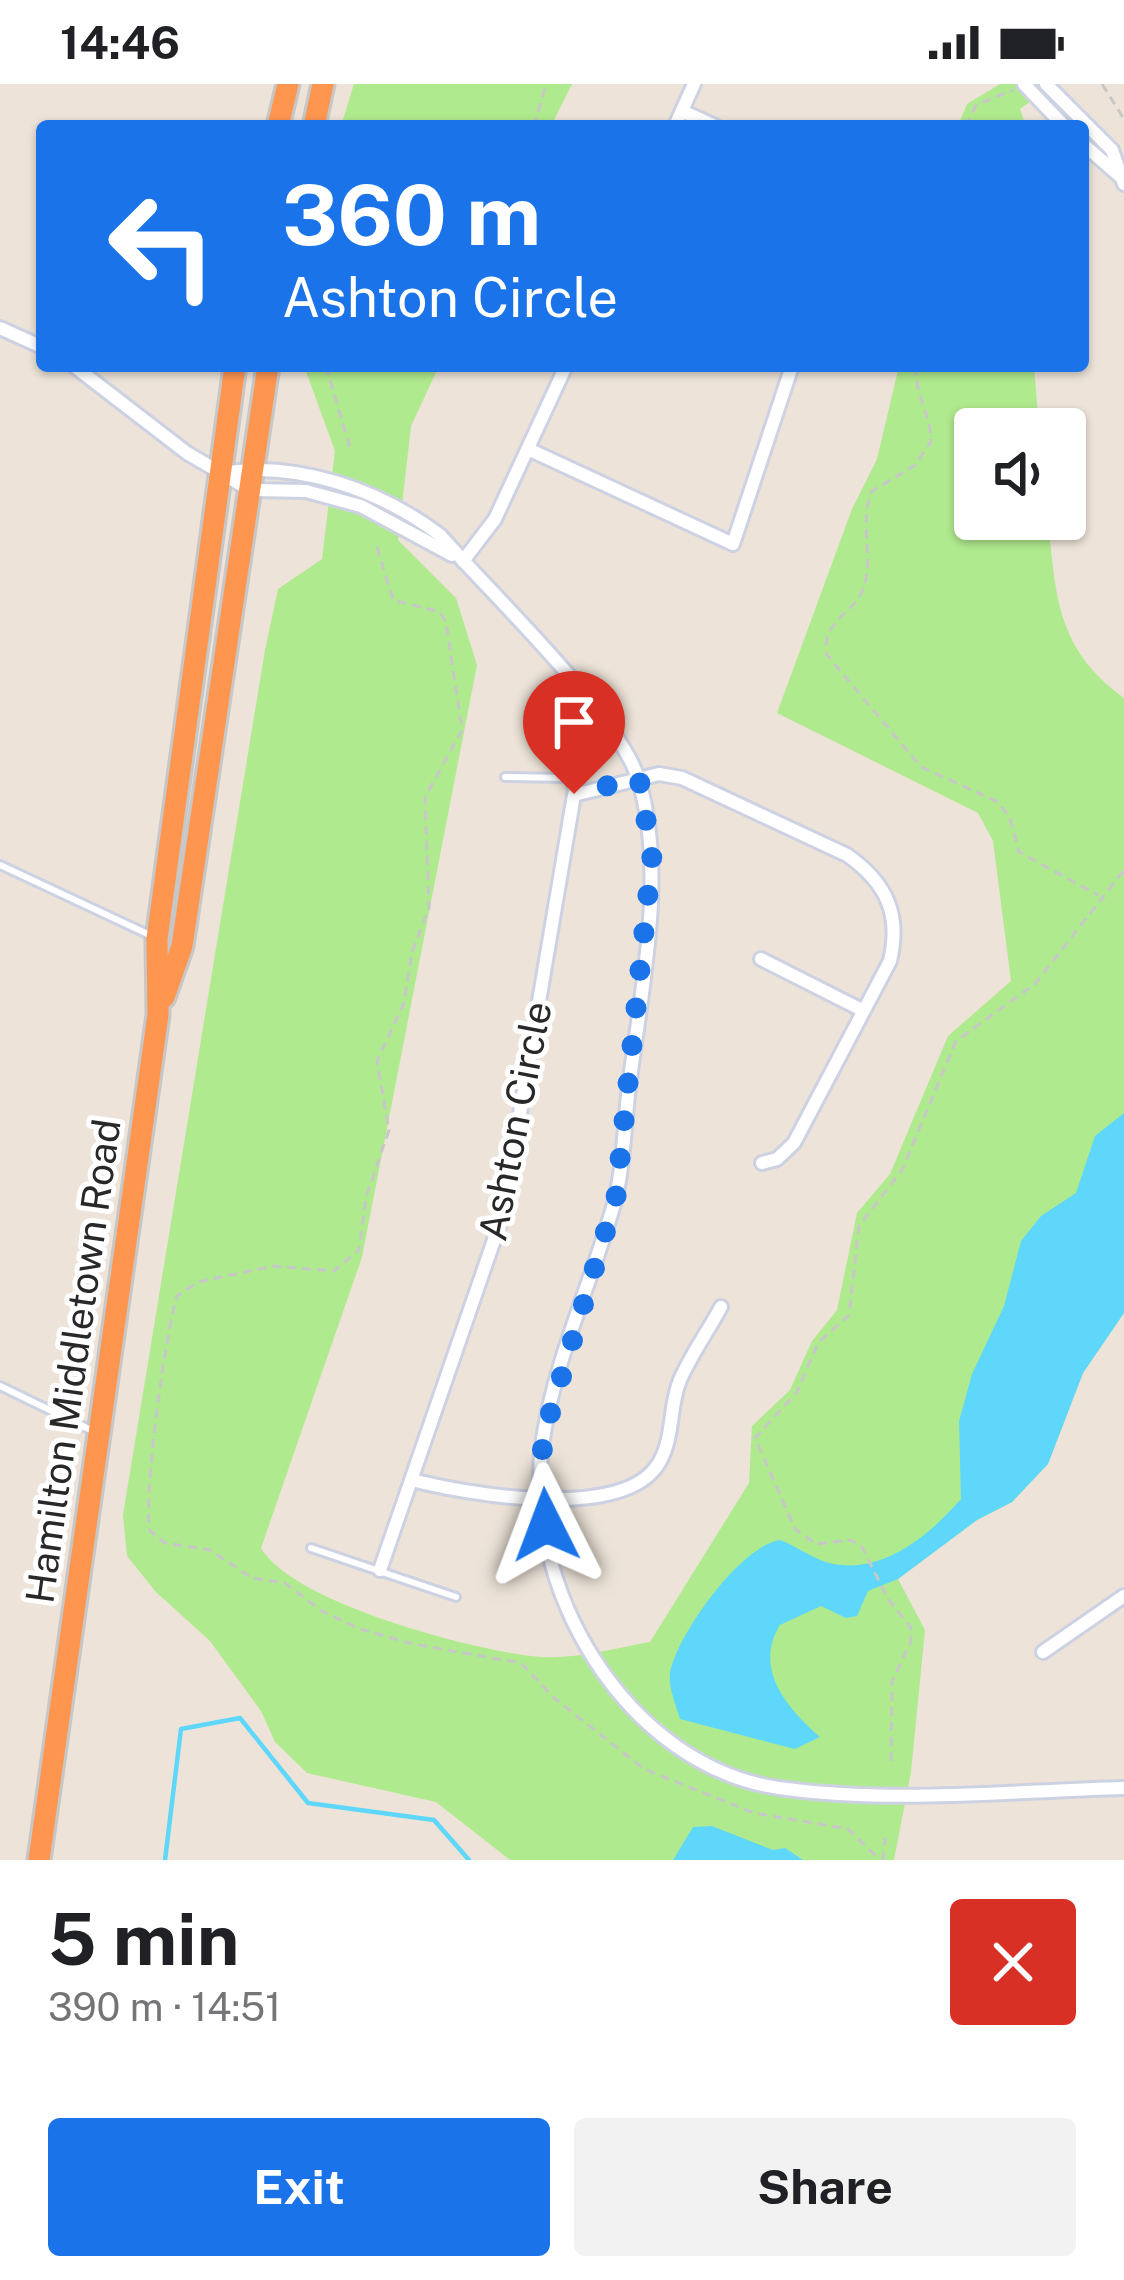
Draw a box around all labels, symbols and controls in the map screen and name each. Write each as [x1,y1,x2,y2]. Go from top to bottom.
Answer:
text: 14:46 [60,16,180,69]
text: 360 m [282,165,541,264]
icon: left [84,168,240,324]
text: Ashton Circle [282,266,618,329]
map controls [954,408,1086,540]
button: sound [954,408,1086,540]
pin [523,671,625,794]
icon: arrive [541,689,607,755]
street label: Ashton Circle [469,997,561,1245]
street label: Hamilton Middletown Road [16,1116,130,1606]
position arrow [483,1462,609,1588]
text: 5 min [48,1897,239,1981]
button: close [950,1899,1076,2025]
text: 390 m · 14:51 [48,1984,281,2030]
button: Exit [48,2118,550,2256]
button: Share [574,2118,1076,2256]

